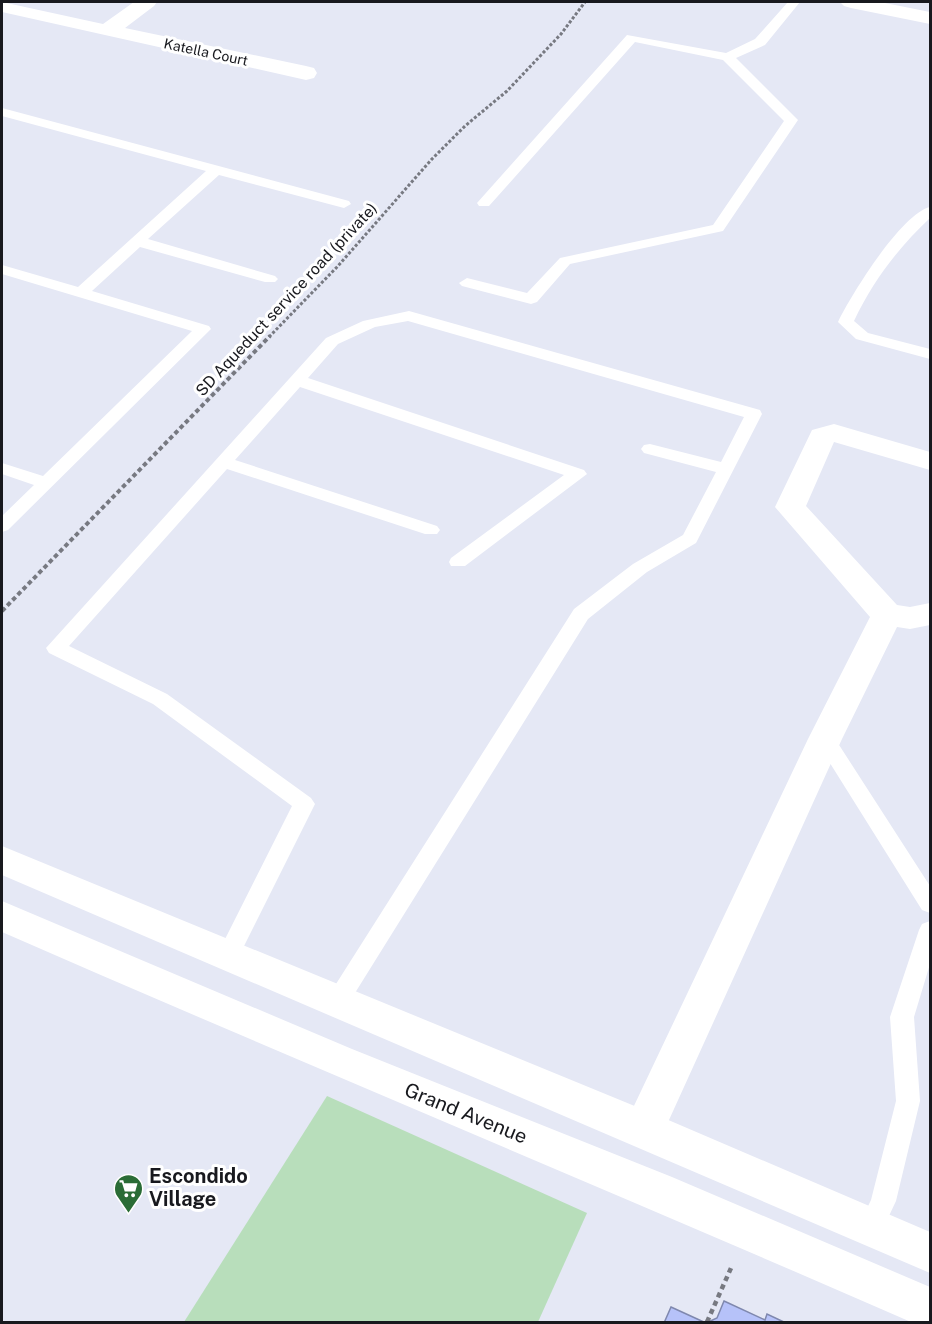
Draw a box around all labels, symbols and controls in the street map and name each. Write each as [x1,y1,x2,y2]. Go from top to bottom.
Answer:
street label: Katella Court [162,35,250,69]
street label: SD Aqueduct service road (private) [192,199,381,400]
street label: Grand Avenue [401,1077,531,1149]
place label: Escondido Village [149,1164,248,1211]
supermarket icon: Escondido Village [112,1172,144,1214]

